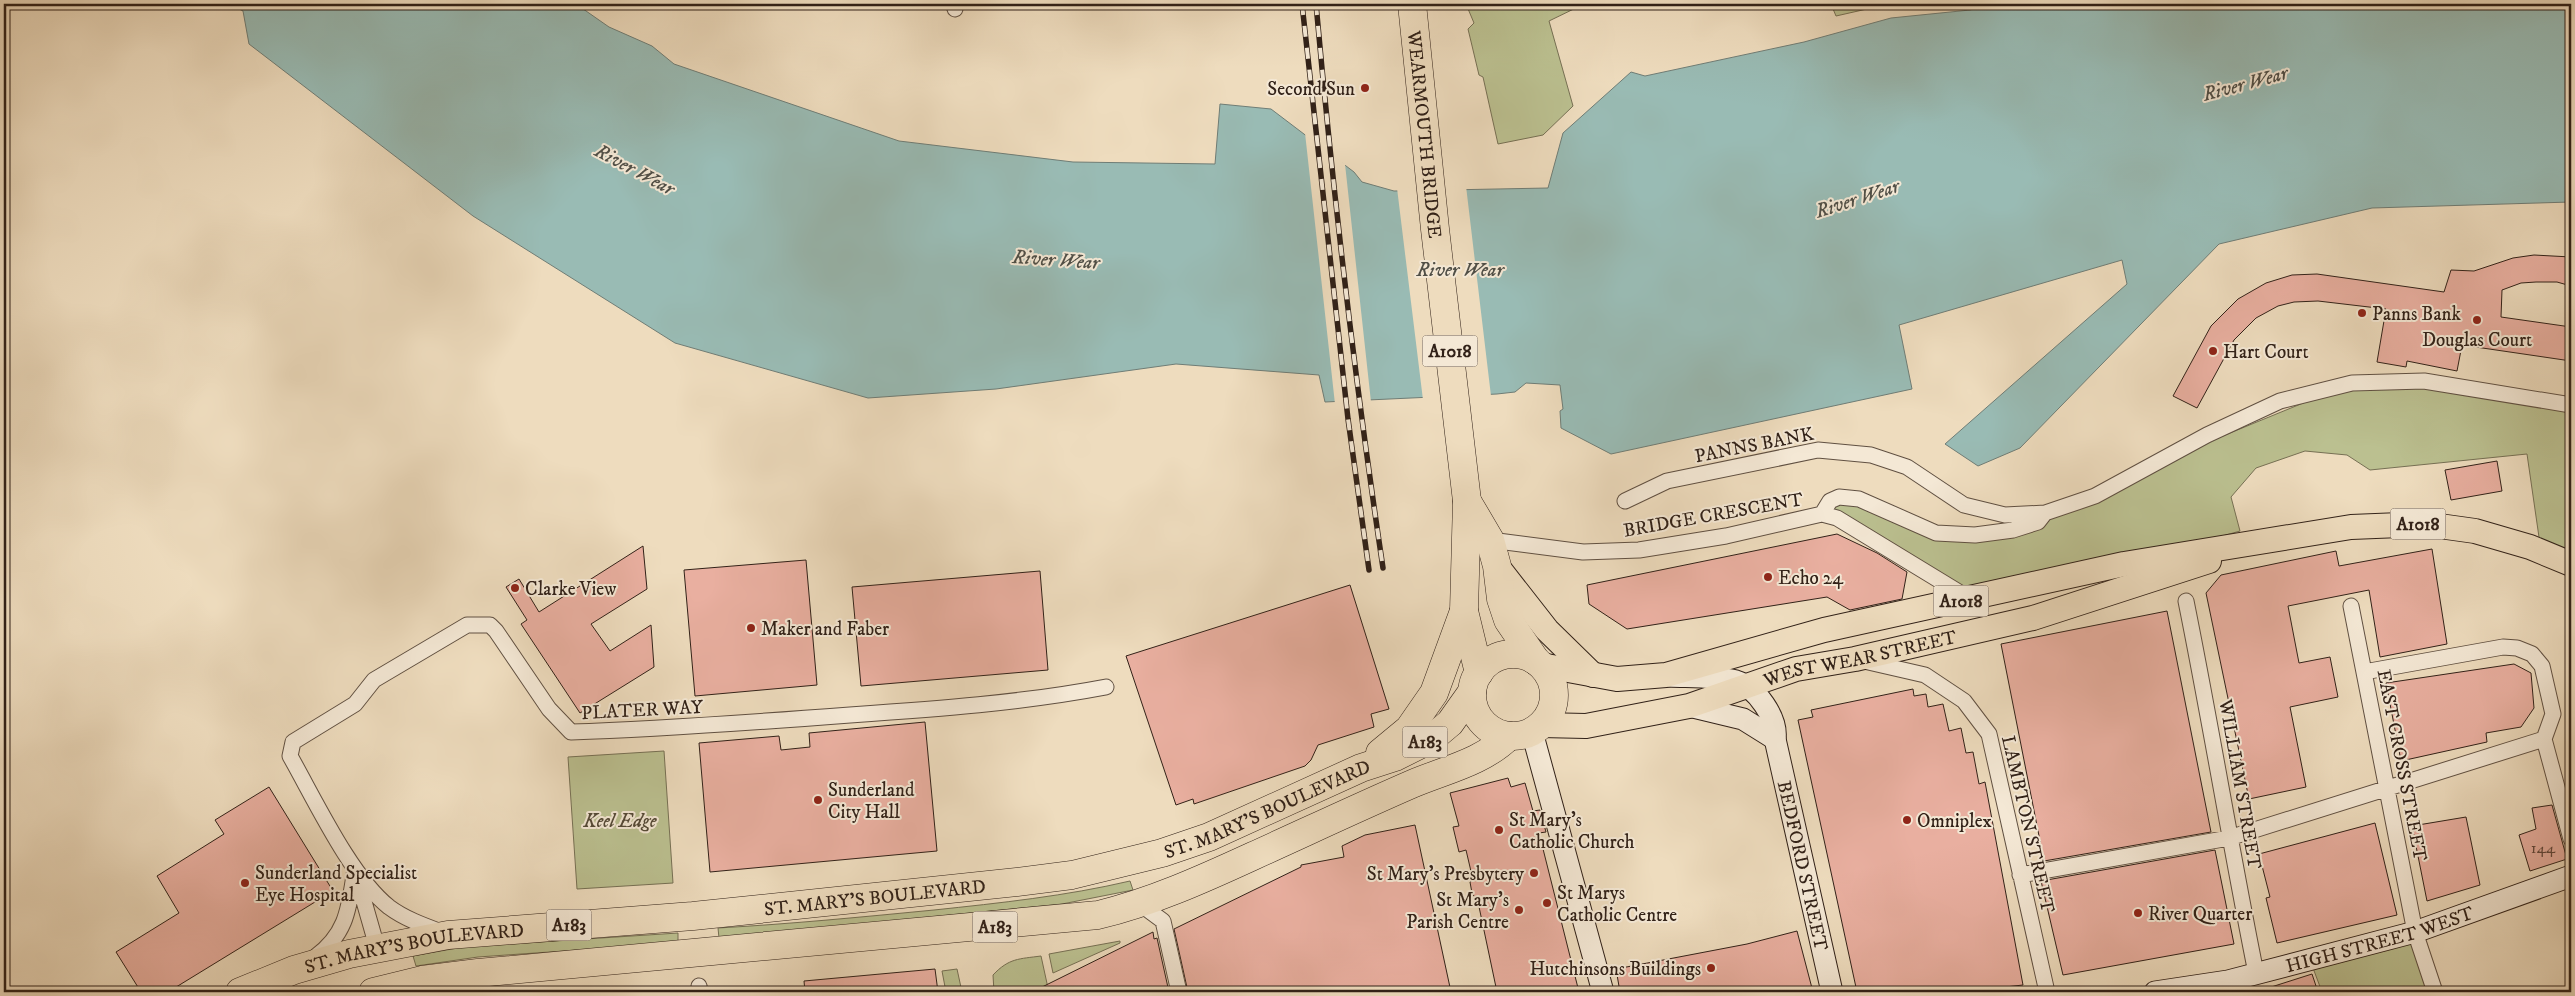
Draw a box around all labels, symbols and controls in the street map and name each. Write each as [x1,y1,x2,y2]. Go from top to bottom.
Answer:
street label: WEARMOUTH BRIDGE [1402,29,1446,240]
water label: River Wear [2199,61,2292,108]
place label: Second Sun [1267,78,1355,101]
marker: Second Sun [1359,82,1371,94]
water label: River Wear [589,138,680,203]
water label: River Wear [1811,174,1905,225]
water label: River Wear [1011,245,1102,276]
water label: River Wear [1415,258,1505,283]
place label: Panns Bank [2372,303,2461,326]
marker: Panns Bank [2356,307,2368,319]
marker: Douglas Court [2471,314,2483,326]
place label: Douglas Court [2422,329,2532,352]
road number: A1018 [1422,336,1478,366]
place label: Hart Court [2223,341,2308,364]
marker: Hart Court [2207,345,2219,357]
street label: PANNS BANK [1693,423,1816,468]
street label: BRIDGE CRESCENT [1622,488,1806,543]
road number: A1018 [2390,508,2446,540]
place label: Echo 24 [1778,567,1844,590]
marker: Echo 24 [1762,571,1774,583]
place label: Clarke View [525,578,616,601]
marker: Clarke View [509,582,521,594]
road number: A1018 [1934,586,1988,616]
place label: Maker and Faber [761,618,889,641]
marker: Maker and Faber [745,622,757,634]
street label: WEST WEAR STREET [1760,626,1960,693]
street label: EAST CROSS STREET [2372,667,2432,864]
street label: PLATER WAY [581,696,704,725]
street label: WILLIAM STREET [2213,696,2266,872]
road number: A183 [1402,726,1448,758]
street label: LAMBTON STREET [1996,734,2059,916]
street label: ST. MARY'S BOULEVARD [1161,756,1373,864]
street label: BEDFORD STREET [1772,778,1832,953]
place label: Sunderland City Hall [828,779,915,824]
marker: Sunderland City Hall [812,794,824,806]
place label: St Mary's Catholic Church [1509,809,1635,854]
park label: Keel Edge [583,810,657,833]
place label: Omniplex [1917,810,1993,833]
marker: Omniplex [1901,814,1913,826]
marker: St Mary's Catholic Church [1493,824,1505,836]
house number: 144 [2531,838,2556,858]
place label: Sunderland Specialist Eye Hospital [255,862,417,907]
place label: St Mary's Presbytery [1367,863,1525,886]
marker: St Mary's Presbytery [1528,867,1540,879]
street label: ST. MARY'S BOULEVARD [763,875,987,921]
marker: Sunderland Specialist Eye Hospital [239,877,251,889]
place label: St Marys Catholic Centre [1557,882,1677,927]
place label: St Mary's Parish Centre [1406,889,1509,934]
marker: St Marys Catholic Centre [1541,897,1553,909]
street label: HIGH STREET WEST [2283,902,2477,978]
place label: River Quarter [2148,903,2252,926]
marker: St Mary's Parish Centre [1513,904,1525,916]
marker: River Quarter [2132,907,2144,919]
road number: A183 [546,910,592,940]
road number: A183 [972,912,1018,942]
street label: ST. MARY'S BOULEVARD [302,919,525,979]
place label: Hutchinsons Buildings [1529,958,1701,981]
marker: Hutchinsons Buildings [1705,962,1717,974]

